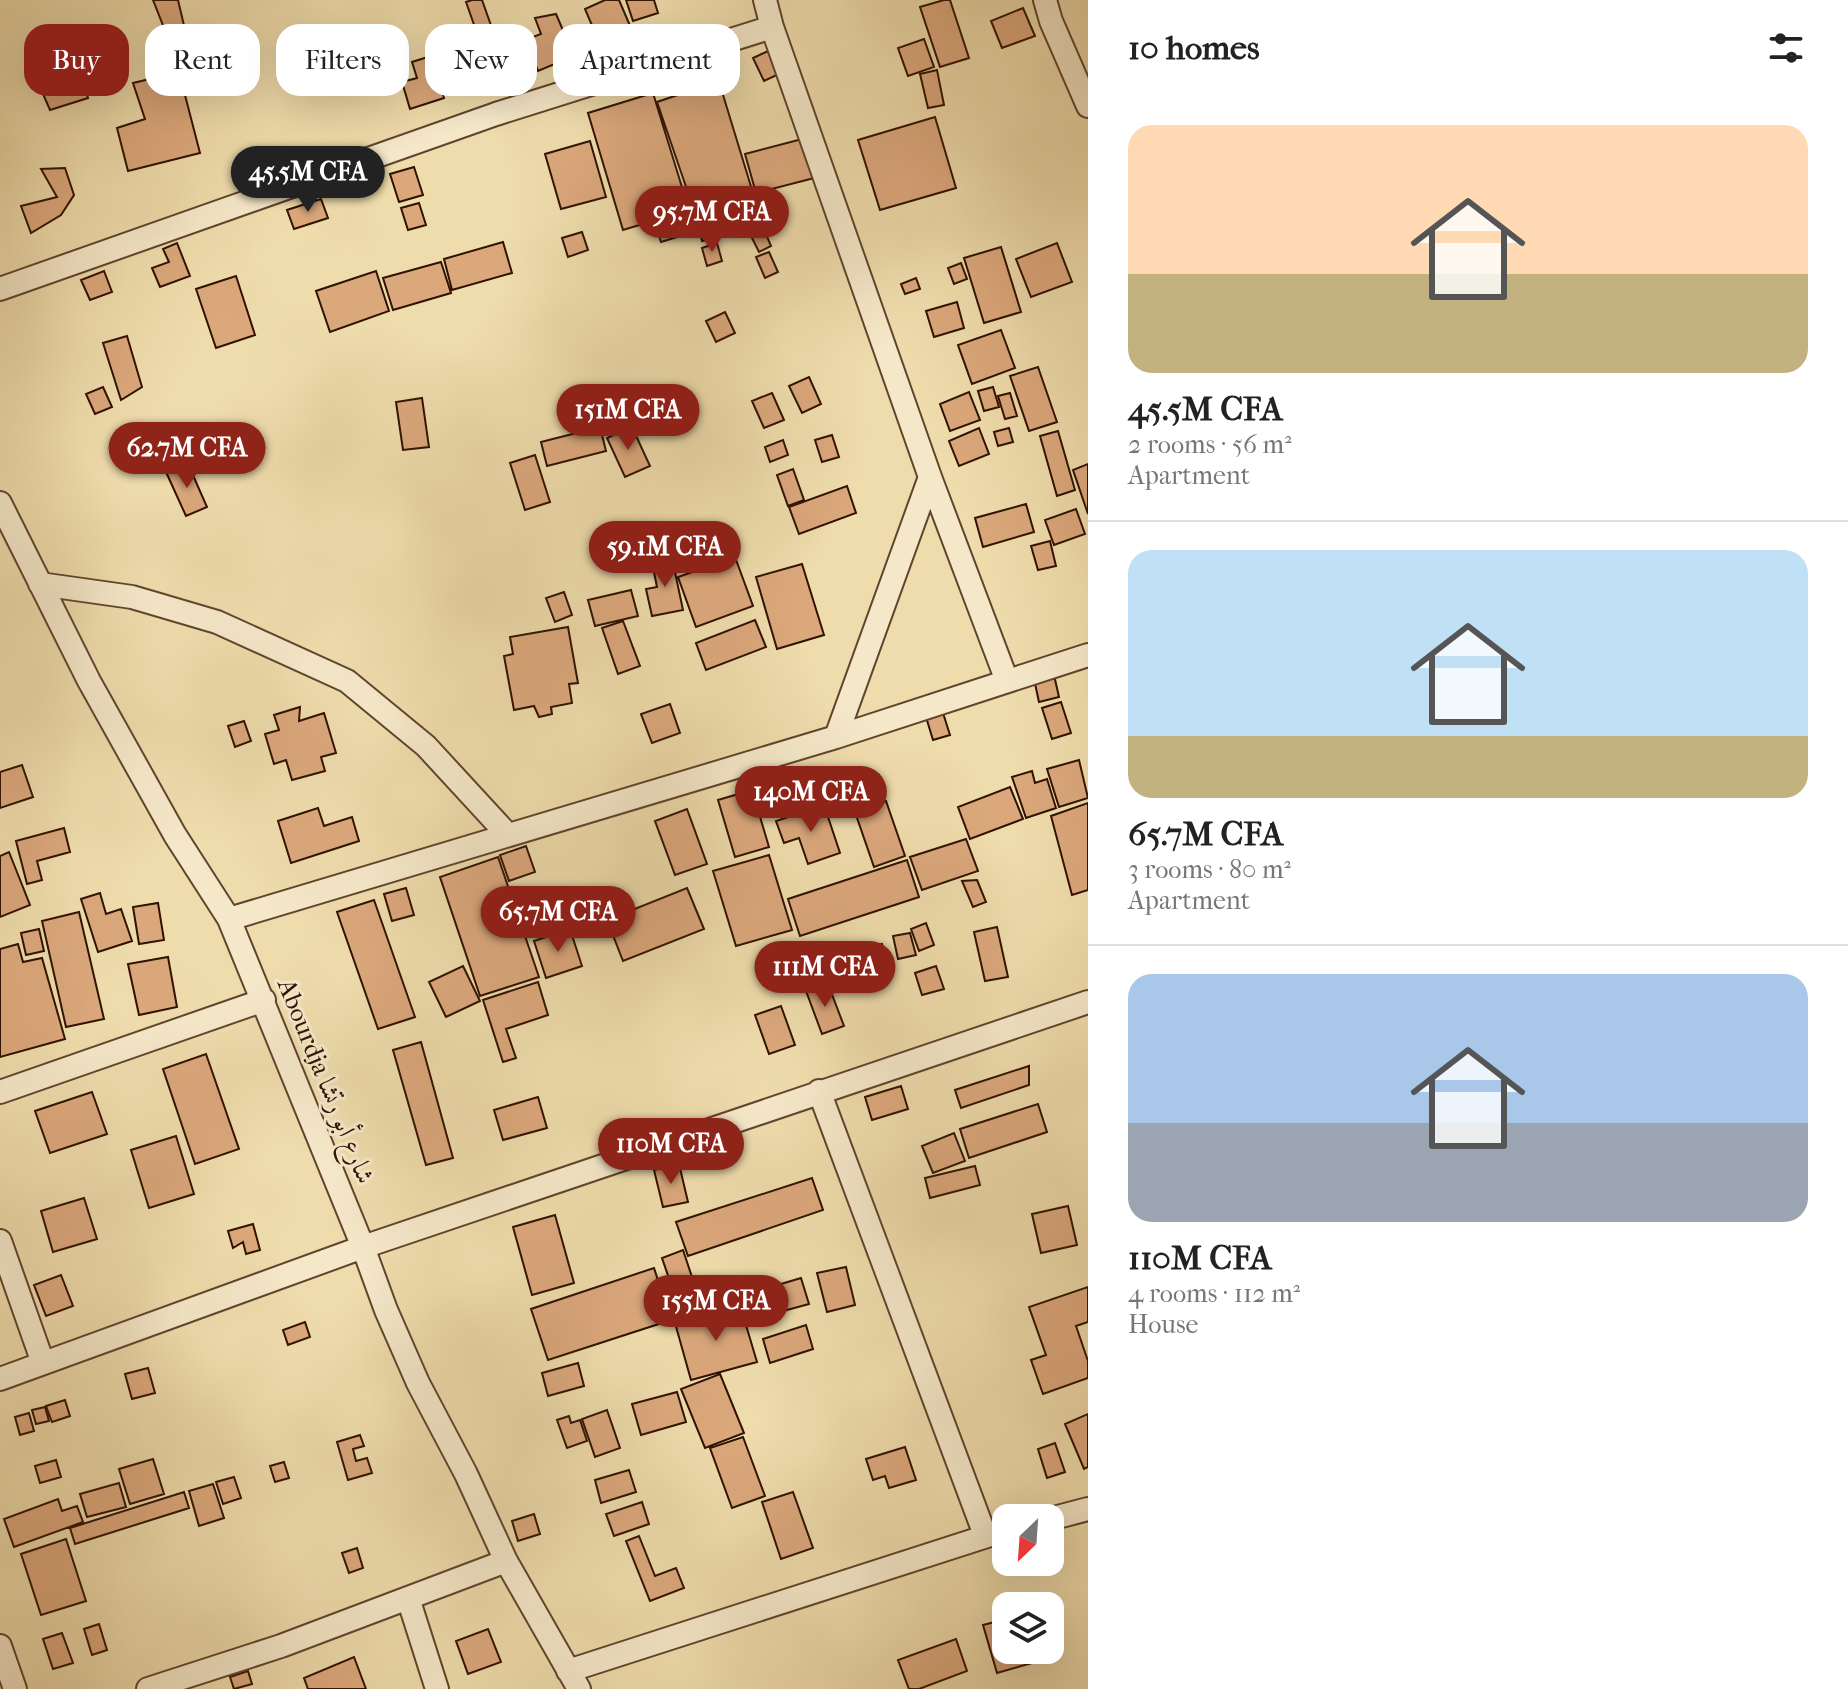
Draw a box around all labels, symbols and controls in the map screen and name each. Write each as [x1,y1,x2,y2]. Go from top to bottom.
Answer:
chip: Buy [24,24,129,96]
chip: Rent [145,24,260,96]
chip: Filters [276,24,409,96]
chip: New [425,24,537,96]
chip: Apartment [553,24,740,96]
icon: filters [1764,26,1808,70]
text: 10 homes [1128,28,1259,68]
pin: 45.5M CFA [216,146,400,214]
text: 45.5M CFA [249,156,367,187]
icon: home [1396,177,1540,321]
pin: 95.7M CFA [620,186,804,254]
text: 95.7M CFA [653,196,771,227]
pin: 151M CFA [545,384,711,452]
text: 45.5M CFA [1128,389,1283,429]
text: 151M CFA [575,394,681,425]
pin: 62.7M CFA [95,422,279,490]
text: 2 rooms · 56 m² [1128,429,1292,460]
text: 62.7M CFA [127,432,247,463]
text: Apartment [1128,460,1250,491]
pin: 59.1M CFA [573,521,757,589]
text: 59.1M CFA [607,531,723,562]
icon: home [1396,602,1540,746]
pin: 140M CFA [728,766,894,834]
text: 140M CFA [753,776,869,807]
text: 65.7M CFA [1128,814,1283,854]
text: 3 rooms · 80 m² [1128,854,1291,885]
text: Apartment [1128,885,1250,916]
pin: 65.7M CFA [466,886,650,954]
text: 65.7M CFA [499,896,617,927]
pin: 111M CFA [742,941,908,1009]
text: 111M CFA [772,951,878,982]
street label: Abourdja شارع أبو رتشا [265,972,383,1190]
icon: home [1396,1026,1540,1170]
pin: 110M CFA [588,1118,754,1186]
text: 110M CFA [616,1128,726,1159]
text: 110M CFA [1128,1238,1272,1278]
pin: 155M CFA [633,1275,799,1343]
text: 4 rooms · 112 m² [1128,1278,1300,1309]
text: 155M CFA [662,1285,770,1316]
text: House [1128,1309,1198,1340]
north arrow [992,1504,1064,1576]
map controls [992,1504,1064,1664]
button: layers [992,1592,1064,1664]

